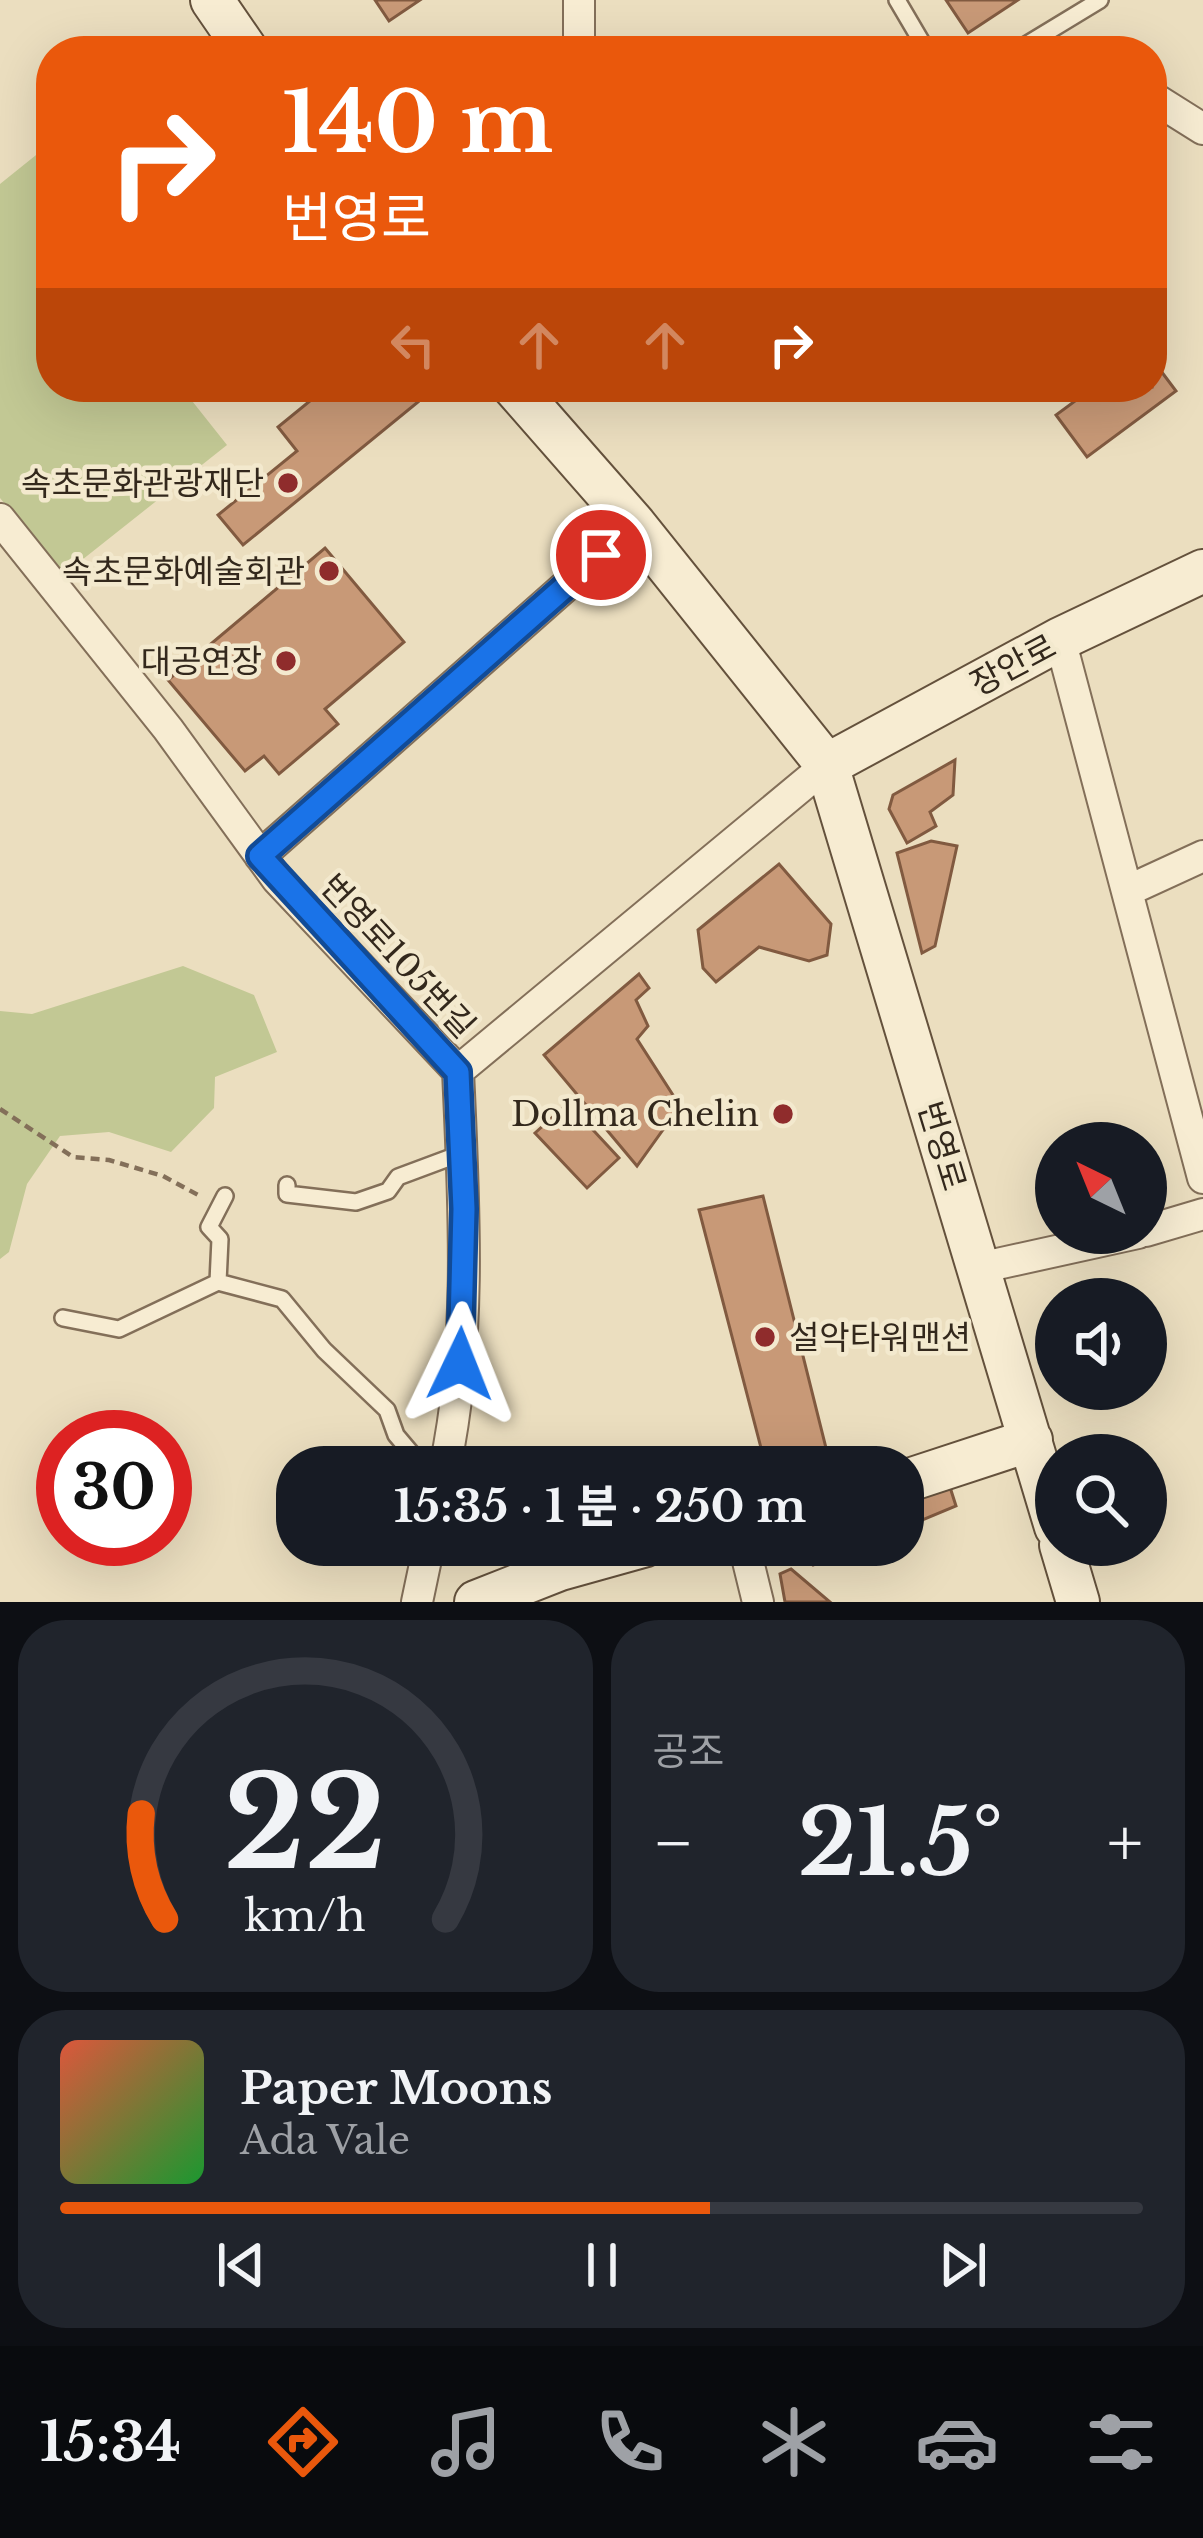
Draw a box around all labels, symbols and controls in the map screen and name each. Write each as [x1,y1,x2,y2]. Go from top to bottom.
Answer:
text: 140 m [282,71,553,175]
icon: right [84,84,240,240]
text: 번영로 [282,185,431,252]
icon: left [380,312,446,378]
icon: ahead [506,312,572,378]
icon: ahead [632,312,698,378]
icon: right [758,312,824,378]
place label: 속초문화관광재단 [21,463,264,504]
marker: 속초문화관광재단 [275,470,301,496]
pin [550,504,652,606]
icon: arrive [568,522,634,588]
place label: 속초문화예술회관 [62,551,305,592]
marker: 속초문화예술회관 [316,558,342,584]
street label: 장안로 [963,626,1063,704]
place label: 대공연장 [141,641,262,682]
marker: 대공연장 [273,648,299,674]
street label: 번영로105번길 [312,866,484,1046]
place label: Dollma Chelin [511,1094,759,1135]
street label: 번영로 [909,1096,975,1196]
marker: Dollma Chelin [770,1101,796,1127]
north arrow [1035,1122,1167,1254]
map controls [1035,1122,1167,1566]
button: sound [1035,1278,1167,1410]
position arrow [397,1301,523,1427]
place label: 설악타워맨션 [789,1317,971,1358]
marker: 설악타워맨션 [752,1324,778,1350]
speed limit sign: 30 [36,1410,192,1566]
button: search [1035,1434,1167,1566]
text: 15:35 · 1 분 · 250 m [394,1478,806,1534]
text: 공조 [653,1727,724,1776]
text: 22 [224,1747,386,1902]
text: 21.5° [798,1788,1003,1899]
text: − [653,1802,694,1884]
text: + [1107,1802,1143,1884]
text: km/h [244,1889,366,1943]
text: Paper Moons [240,2060,552,2116]
text: Ada Vale [240,2116,410,2165]
icon: previous [208,2232,274,2298]
icon: pause [569,2232,635,2298]
icon: next [930,2232,996,2298]
icon: directions [261,2400,345,2484]
icon: music [424,2400,508,2484]
icon: phone [588,2400,672,2484]
icon: climate [752,2400,836,2484]
icon: car [915,2400,999,2484]
icon: filters [1079,2400,1163,2484]
text: 15:34 [40,2409,181,2476]

